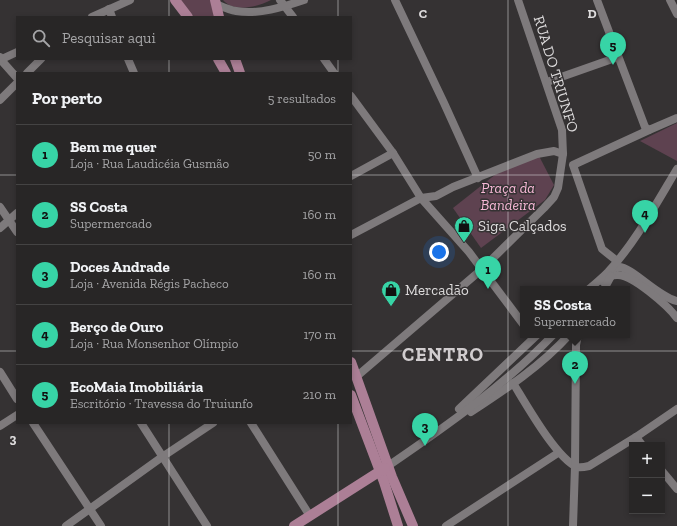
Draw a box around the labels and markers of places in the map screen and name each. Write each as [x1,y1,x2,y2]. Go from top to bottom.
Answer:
pin: 5 [600,32,626,65]
pin: 4 [632,200,658,233]
shop icon: Siga Calçados [453,215,475,243]
place label: Siga Calçados [478,217,567,235]
pin: 1 [475,256,501,289]
shop icon: Mercadão [380,279,402,307]
place label: Mercadão [405,281,469,299]
pin: 2 [562,351,588,384]
pin: 3 [412,413,438,446]

